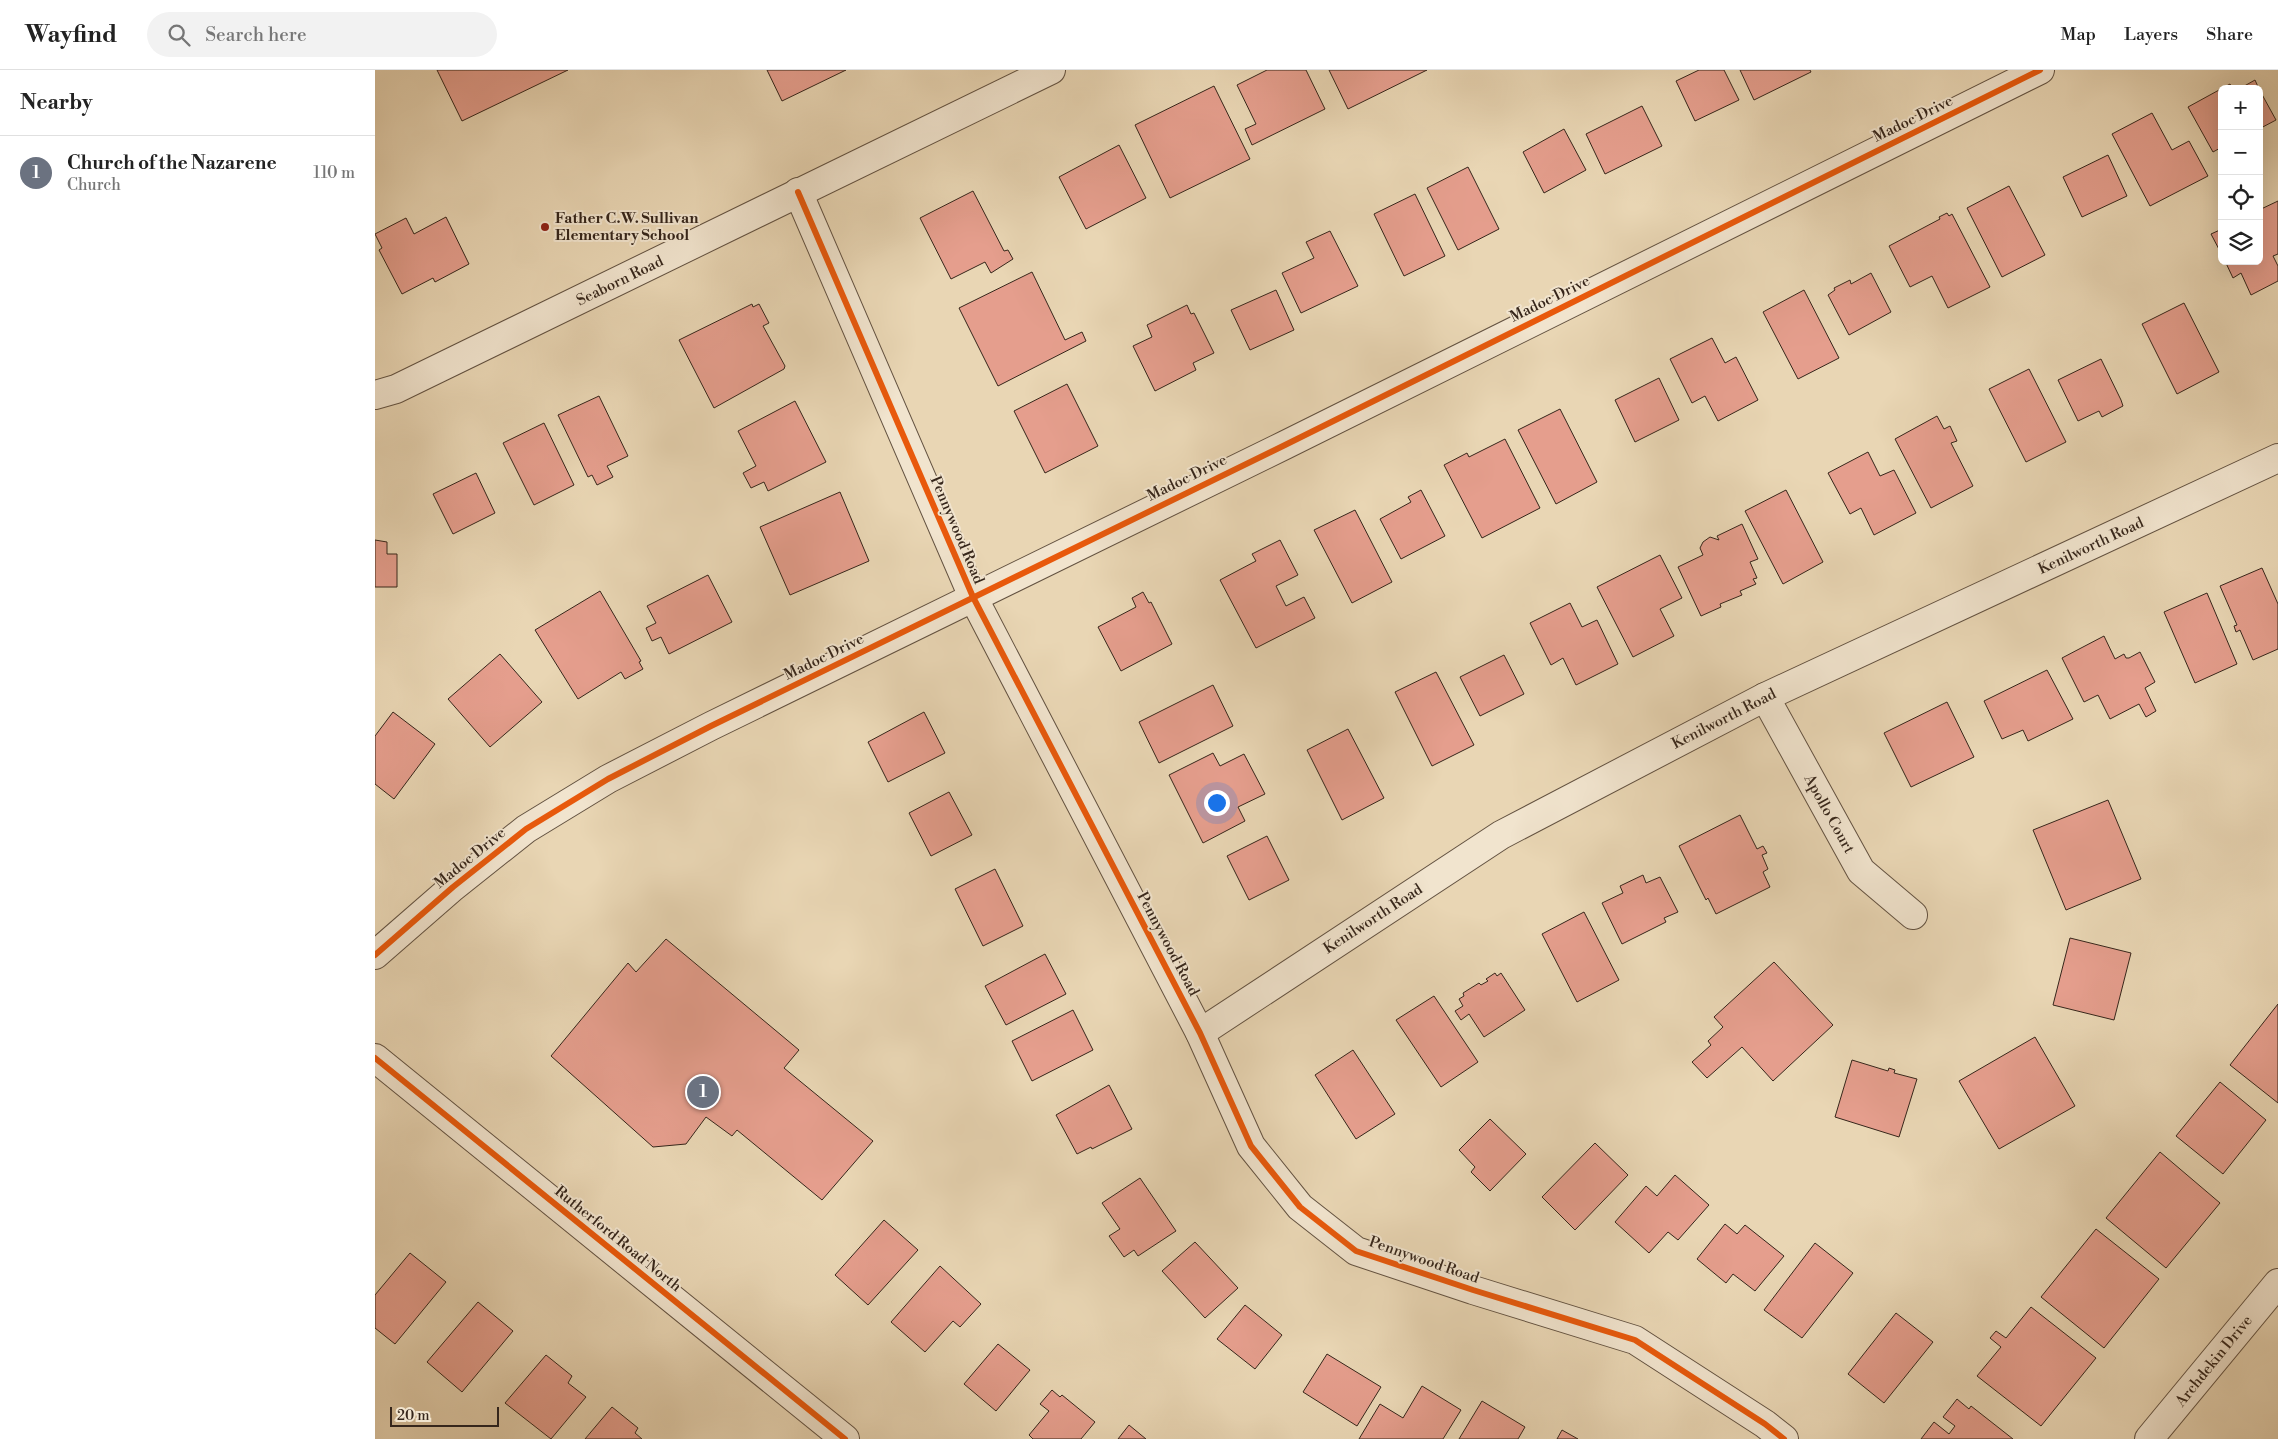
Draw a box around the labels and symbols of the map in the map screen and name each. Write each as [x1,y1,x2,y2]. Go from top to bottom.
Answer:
street label: Madoc Drive [1870,91,1956,147]
place label: Father C.W. Sullivan Elementary School [555,209,699,245]
marker: Father C.W. Sullivan Elementary School [539,221,551,233]
street label: Seaborn Road [573,252,667,310]
street label: Madoc Drive [1507,271,1593,327]
street label: Madoc Drive [1144,450,1230,506]
street label: Pennywood Road [926,473,988,587]
street label: Kenilworth Road [2035,513,2147,579]
street label: Madoc Drive [781,629,867,685]
street label: Kenilworth Road [1669,684,1780,753]
street label: Apollo Court [1799,770,1859,857]
your location [1204,790,1230,816]
street label: Madoc Drive [430,823,510,893]
street label: Kenilworth Road [1320,880,1427,958]
street label: Pennywood Road [1133,889,1204,1000]
pin: 1 [687,1073,719,1111]
street label: Rutherford Road North [551,1182,685,1296]
street label: Pennywood Road [1366,1232,1482,1288]
street label: Archdekin Drive [2171,1311,2257,1411]
scale bar [390,1404,499,1427]

